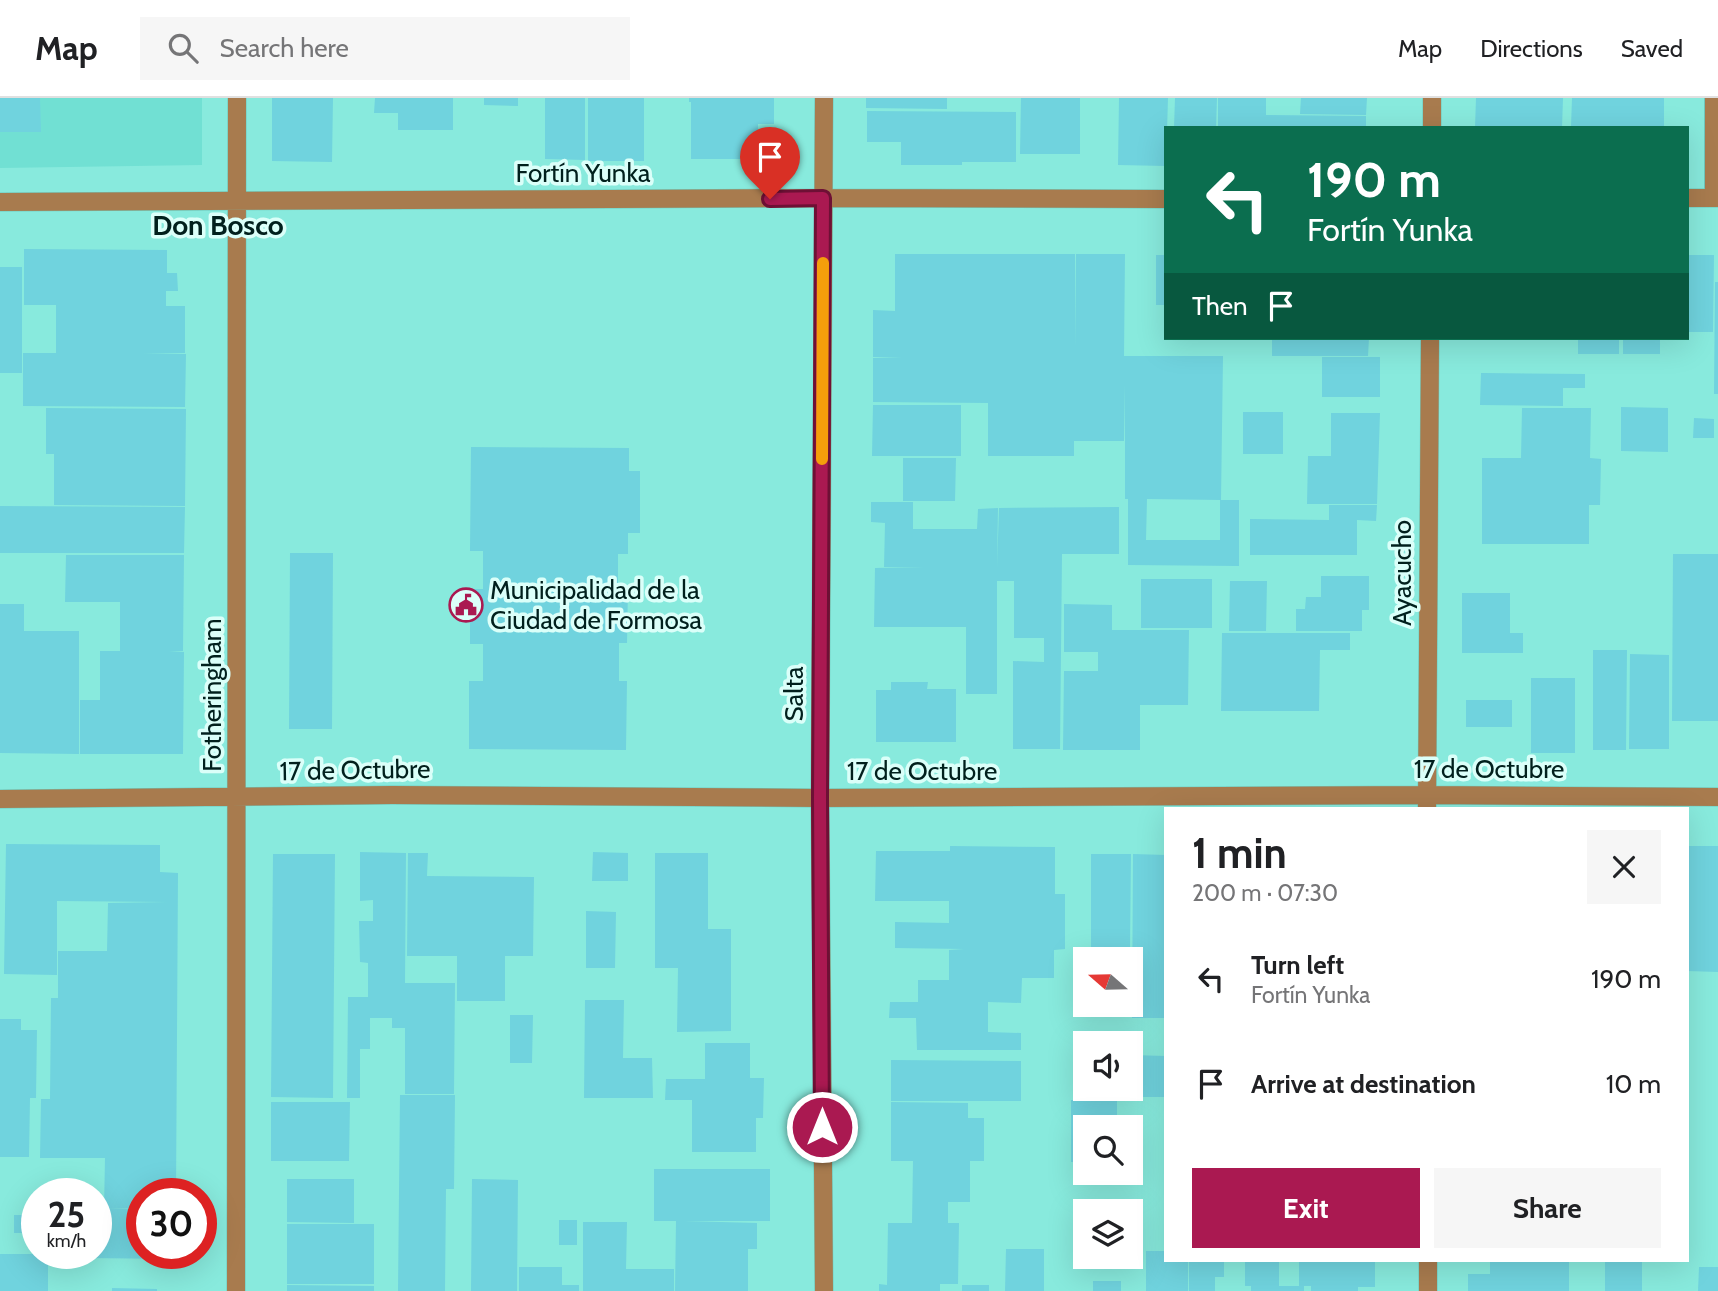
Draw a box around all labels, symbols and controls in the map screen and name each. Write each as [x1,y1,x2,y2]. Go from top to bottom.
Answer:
search box [140,17,630,80]
text: Map [35,28,98,68]
icon: search [164,29,202,67]
text: Search here [220,32,349,64]
text: Map [1398,34,1442,63]
text: Directions [1480,34,1583,63]
text: Saved [1621,34,1683,63]
pin [740,127,800,199]
icon: arrive [751,138,789,176]
text: 190 m [1307,150,1441,209]
icon: left [1192,154,1283,245]
street label: Fortín Yunka [516,157,651,189]
district label: Don Bosco [152,208,284,242]
text: Fortín Yunka [1307,210,1473,249]
icon: arrive [1262,287,1300,325]
text: Then [1192,290,1248,322]
street label: Ayacucho [1386,520,1418,626]
place label: Municipalidad de la Ciudad de Formosa [490,574,703,636]
public building icon: Municipalidad de la Ciudad de Formosa [447,586,485,624]
street label: Fotheringham [196,618,228,772]
street label: Salta [778,666,810,721]
street label: 17 de Octubre [279,753,431,787]
street label: 17 de Octubre [1414,753,1564,785]
street label: 17 de Octubre [847,755,997,787]
text: 1 min [1192,827,1287,879]
button: close [1587,830,1661,904]
text: 200 m · 07:30 [1192,879,1338,907]
north arrow [1073,947,1143,1017]
map controls [1073,947,1143,1269]
text: Turn left [1251,949,1344,981]
icon: left [1192,960,1230,998]
text: 190 m [1591,963,1661,995]
text: Fortín Yunka [1251,981,1370,1009]
button: sound [1073,1031,1143,1101]
icon: arrive [1192,1065,1230,1103]
text: Arrive at destination [1251,1068,1476,1100]
text: 10 m [1606,1068,1661,1100]
position arrow [785,1090,859,1164]
button: search [1073,1115,1143,1185]
button: Exit [1192,1168,1420,1248]
button: Share [1434,1168,1661,1248]
speed limit sign: 30 [126,1178,217,1269]
text: 25 [48,1193,85,1236]
button: layers [1073,1199,1143,1269]
text: km/h [47,1230,86,1252]

